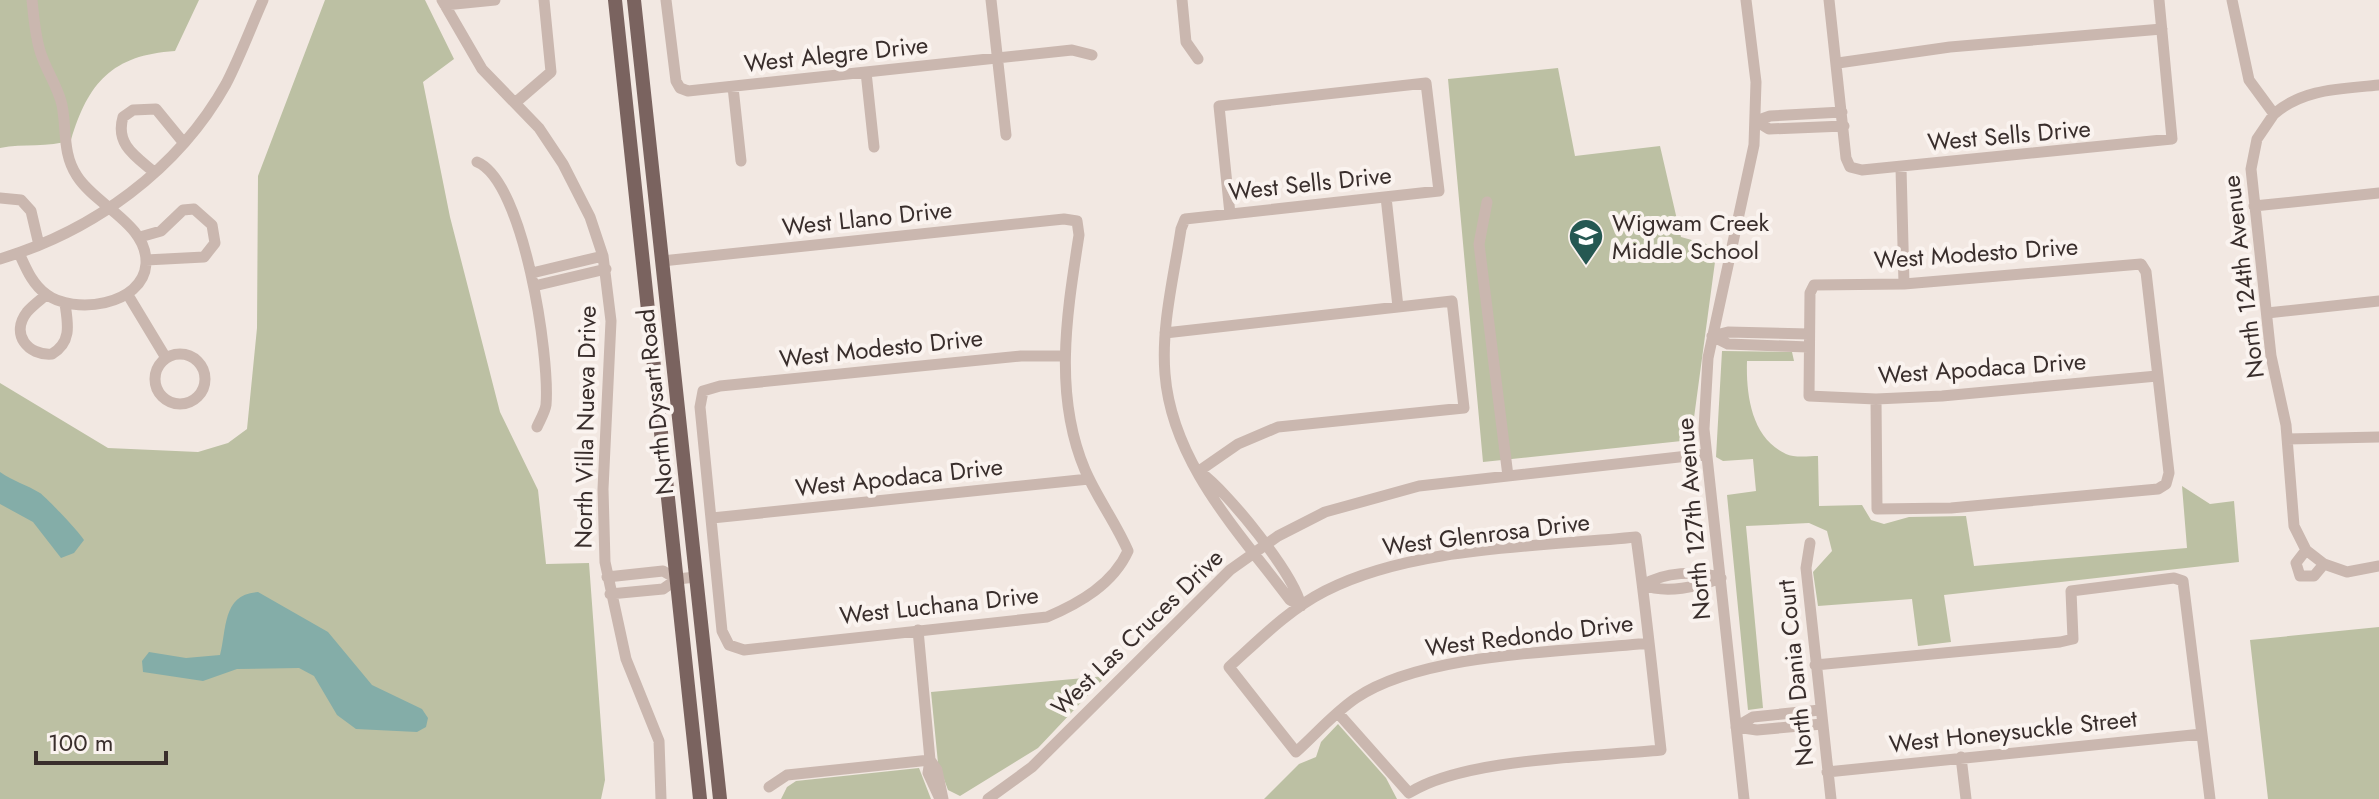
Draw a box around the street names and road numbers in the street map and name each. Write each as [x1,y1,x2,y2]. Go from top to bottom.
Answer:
street label: West Alegre Drive [742,27,930,81]
street label: West Sells Drive [1926,110,2092,160]
street label: West Sells Drive [1227,157,1393,209]
street label: North 124th Avenue [2213,173,2273,381]
street label: West Llano Drive [780,192,954,244]
street label: West Modesto Drive [1873,228,2079,278]
street label: North Villa Nueva Drive [565,305,605,549]
street label: North Dysart Road [628,307,682,497]
street label: West Modesto Drive [777,320,985,376]
street label: West Apodaca Drive [1877,343,2087,393]
street label: North 127th Avenue [1667,416,1719,622]
street label: West Apodaca Drive [794,449,1004,505]
street label: West Glenrosa Drive [1380,504,1592,564]
street label: West Las Cruces Drive [1043,540,1231,724]
street label: West Luchana Drive [838,577,1040,633]
street label: North Dania Court [1768,578,1822,768]
street label: West Redondo Drive [1423,605,1635,665]
street label: West Honeysuckle Street [1887,701,2139,761]

